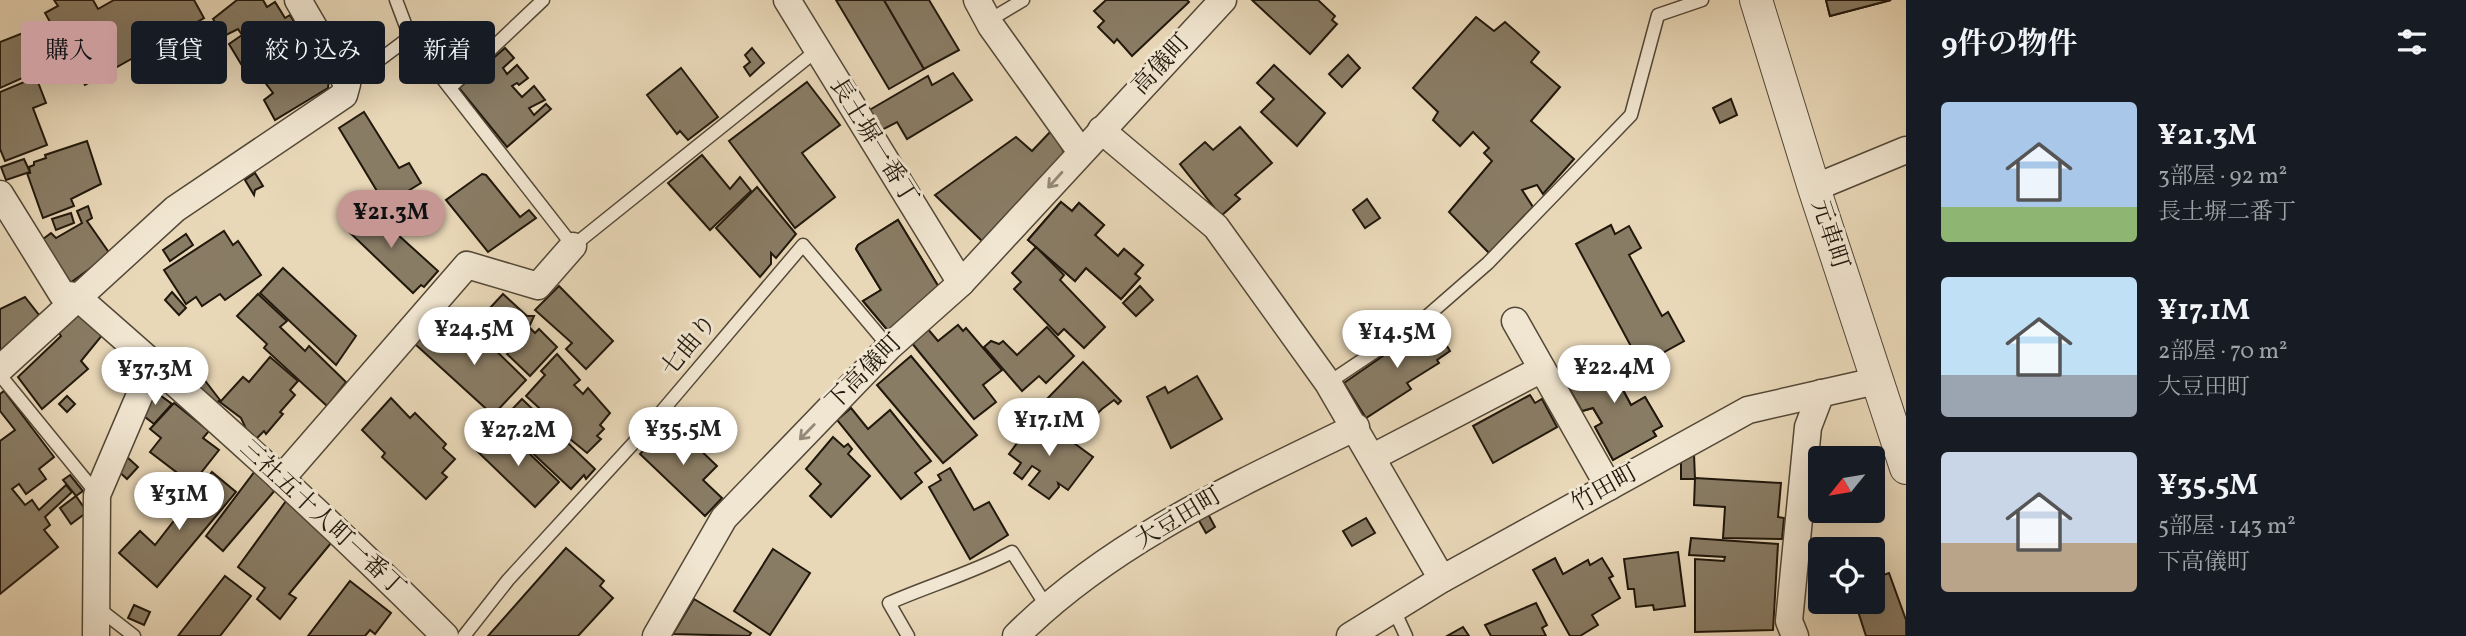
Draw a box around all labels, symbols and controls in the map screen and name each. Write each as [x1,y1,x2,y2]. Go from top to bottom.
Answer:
chip: 購入 [21,21,117,84]
chip: 賃貸 [131,21,227,84]
chip: 絞り込み [241,21,385,84]
chip: 新着 [399,21,495,84]
icon: filters [2393,23,2431,61]
text: 9件の物件 [1941,24,2078,66]
street label: 高儀町 [1125,27,1199,103]
street label: 長土塀一番丁 [820,72,926,212]
text: ¥21.3M [2158,115,2257,157]
icon: home [1997,130,2081,214]
text: 3部屋 · 92 m² [2158,161,2287,193]
one-way arrow [1047,171,1063,189]
pin: ¥21.3M [334,190,448,250]
street label: 元車町 [1802,196,1856,274]
text: ¥21.3M [353,197,429,229]
text: 長土塀二番丁 [2158,197,2296,229]
text: ¥17.1M [2158,290,2250,332]
icon: home [1997,305,2081,389]
street label: 七曲り [654,307,726,385]
pin: ¥24.5M [417,308,531,367]
pin: ¥14.5M [1340,310,1454,370]
text: ¥24.5M [434,314,514,346]
text: ¥14.5M [1358,317,1436,349]
street label: 下高儀町 [819,327,911,419]
text: 2部屋 · 70 m² [2158,336,2288,368]
pin: ¥22.4M [1557,346,1671,405]
pin: ¥37.3M [98,348,212,407]
text: ¥22.4M [1573,352,1655,384]
text: ¥37.3M [117,354,193,386]
text: 大豆田町 [2158,372,2250,404]
pin: ¥17.1M [992,398,1106,458]
text: ¥17.1M [1014,405,1084,437]
pin: ¥35.5M [626,407,740,467]
pin: ¥27.2M [461,408,575,468]
text: ¥35.5M [645,414,721,446]
text: ¥27.2M [480,415,556,447]
one-way arrow [798,424,815,441]
street label: 三社五十人町一番丁 [231,433,413,605]
north arrow [1808,446,1885,523]
map controls [1808,446,1885,614]
street label: 竹田町 [1565,457,1645,521]
text: ¥35.5M [2158,465,2258,507]
pin: ¥31M [138,472,220,532]
text: ¥31M [150,479,208,511]
street label: 大豆田町 [1129,480,1229,558]
icon: home [1997,480,2081,564]
text: 5部屋 · 143 m² [2158,511,2296,543]
button: locate [1808,537,1885,614]
text: 下高儀町 [2158,547,2250,579]

